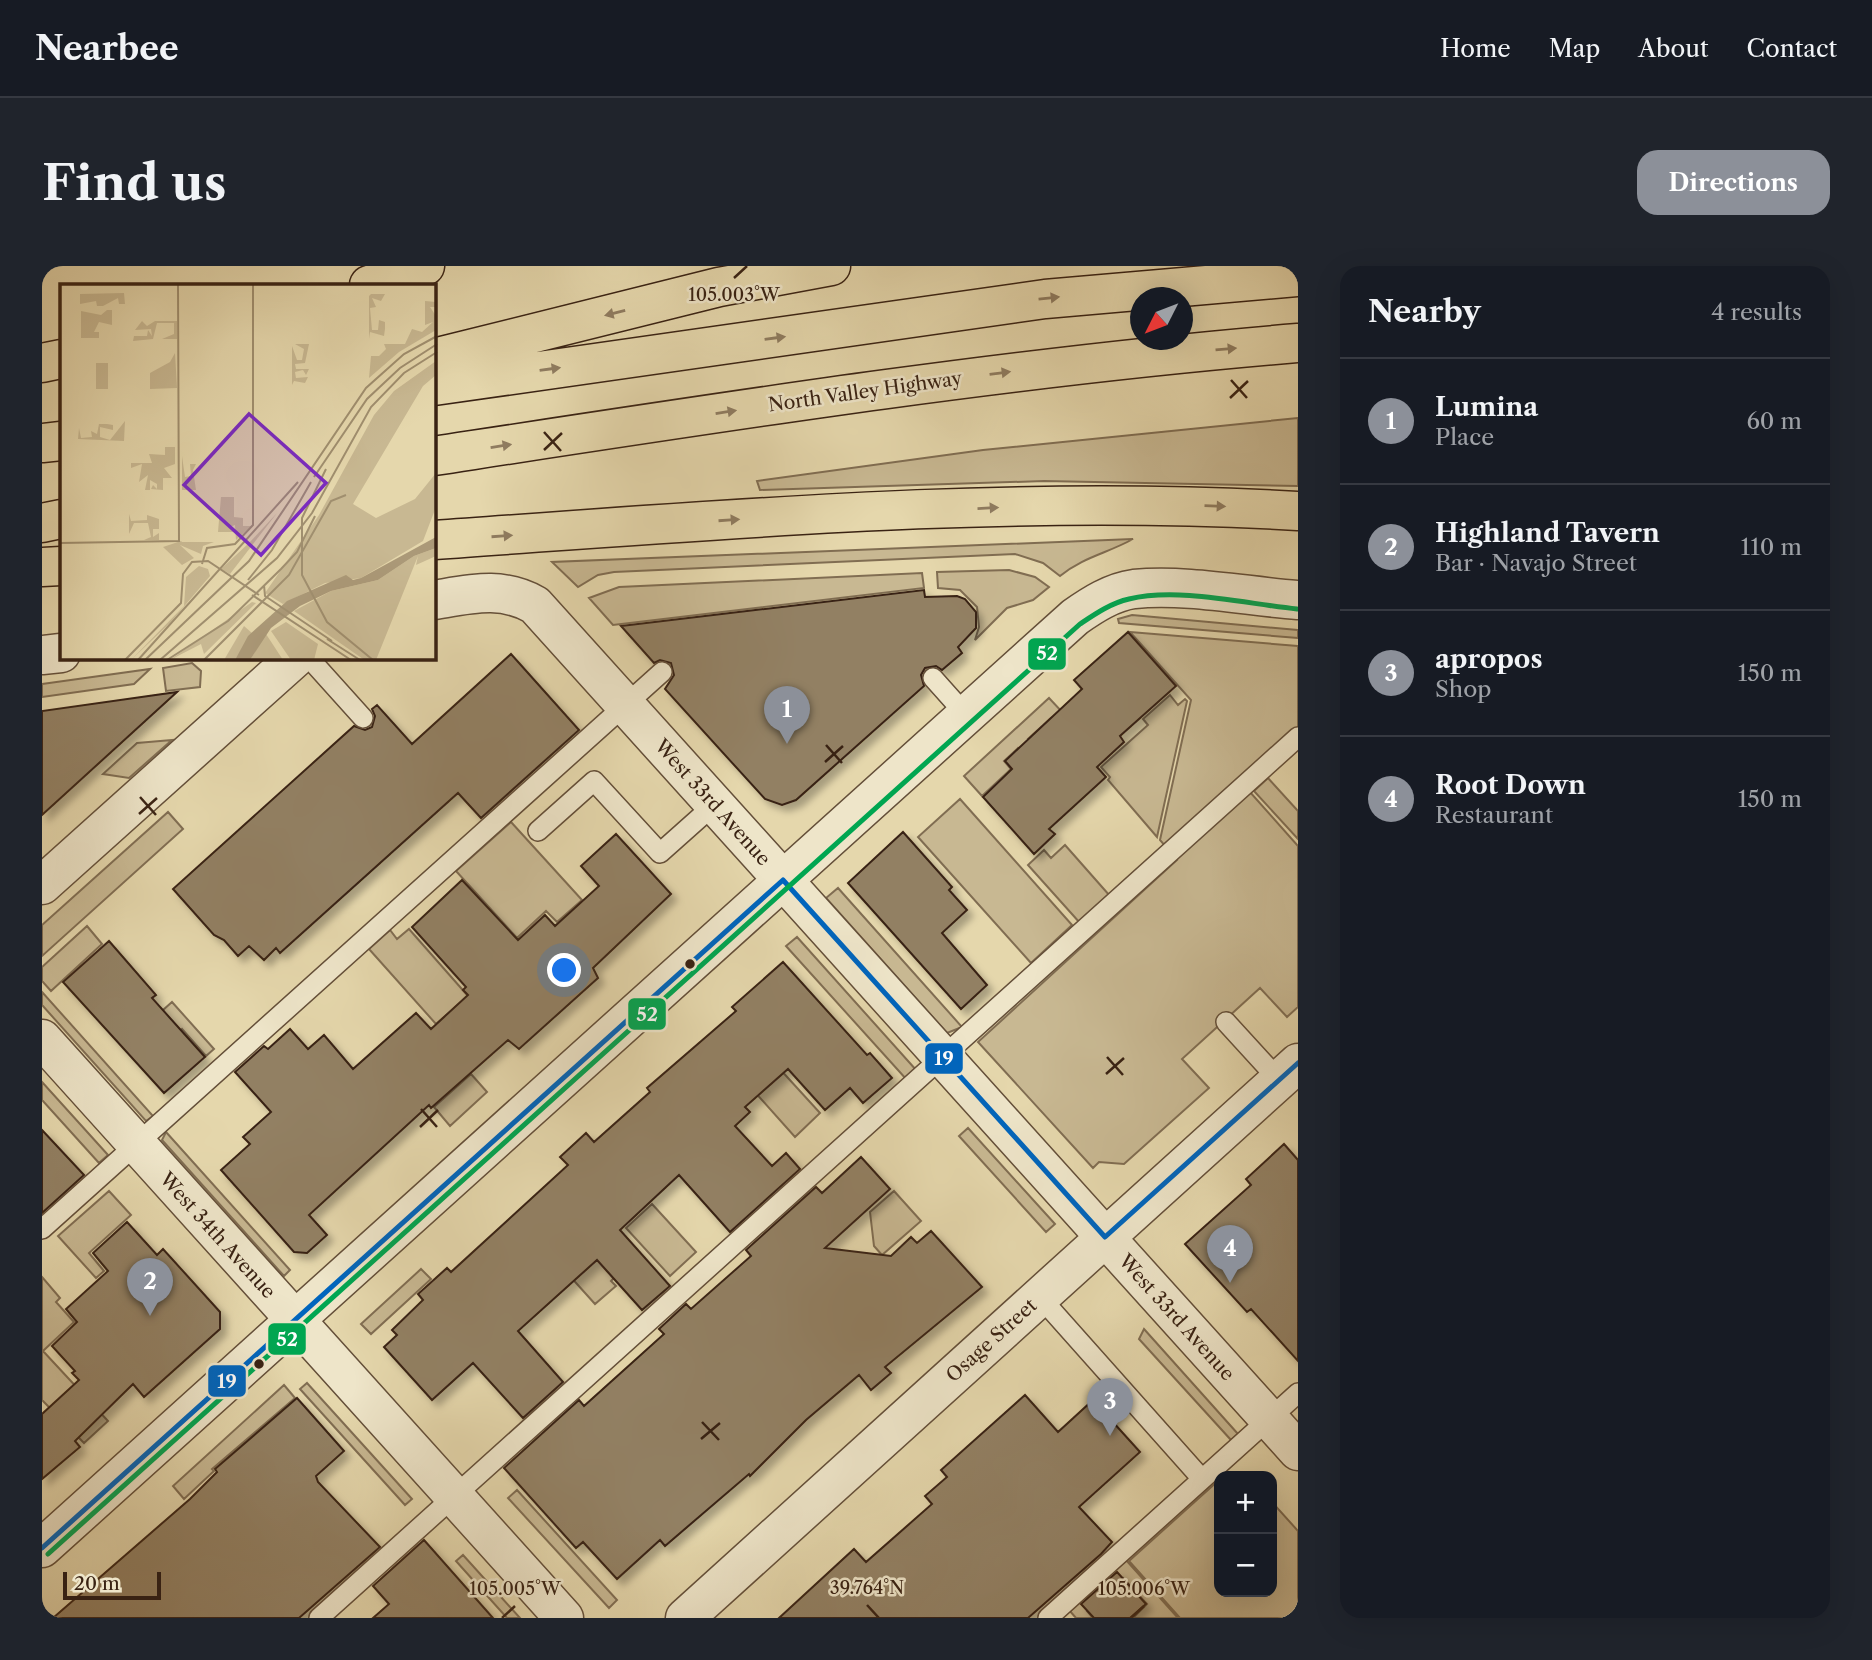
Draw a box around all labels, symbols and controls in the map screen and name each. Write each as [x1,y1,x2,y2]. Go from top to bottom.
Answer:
text: Nearbee [35,28,179,69]
text: Home [1440,34,1511,63]
text: Map [1549,34,1600,63]
text: About [1638,34,1709,63]
text: Contact [1747,34,1837,63]
button: Directions [1637,150,1830,215]
text: Find us [42,152,226,213]
inset map [60,284,436,660]
text: 105.003°W [688,284,781,306]
north arrow [1130,287,1193,350]
one-way arrow [1038,293,1060,304]
text: Nearby [1368,293,1481,330]
text: 4 results [1711,298,1802,326]
one-way arrow [604,308,626,319]
one-way arrow [764,332,786,343]
one-way arrow [1216,343,1238,354]
one-way arrow [539,364,561,375]
street label: North Valley Highway [767,366,964,416]
one-way arrow [989,367,1011,378]
text: Lumina [1435,391,1538,423]
one-way arrow [715,406,737,417]
text: 1 [1386,407,1396,435]
text: 60 m [1746,407,1802,435]
text: Place [1435,423,1494,451]
one-way arrow [491,440,513,451]
one-way arrow [1205,501,1227,512]
one-way arrow [977,502,999,513]
one-way arrow [718,514,740,525]
text: Highland Tavern [1435,517,1660,549]
one-way arrow [491,530,513,541]
text: 2 [1384,533,1398,561]
text: 110 m [1741,533,1802,561]
text: Bar · Navajo Street [1435,549,1637,577]
line badge: 52 [1027,637,1067,671]
text: 52 [1036,642,1058,665]
text: apropos [1435,643,1542,675]
text: 3 [1385,659,1398,687]
text: 150 m [1738,659,1802,687]
text: Shop [1435,675,1491,703]
pin: 1 [764,686,810,744]
street label: West 33rd Avenue [649,734,775,870]
text: Root Down [1435,769,1586,801]
text: 4 [1384,785,1398,813]
text: 150 m [1738,785,1802,813]
text: Restaurant [1435,801,1553,829]
your location [547,953,581,987]
unlabelled marker [683,957,697,971]
line badge: 52 [627,997,667,1031]
text: 52 [636,1003,658,1026]
line badge: 19 [924,1042,964,1075]
text: 19 [934,1047,954,1070]
street label: West 34th Avenue [154,1167,280,1303]
pin: 4 [1207,1225,1253,1283]
street label: West 33rd Avenue [1113,1249,1239,1385]
pin: 2 [127,1258,173,1316]
street label: Osage Street [941,1294,1041,1387]
line badge: 52 [267,1322,307,1356]
text: 52 [276,1328,298,1351]
unlabelled marker [252,1357,266,1371]
line badge: 19 [207,1364,247,1398]
text: 19 [217,1370,237,1393]
pin: 3 [1087,1378,1133,1436]
map controls [1214,1471,1277,1597]
button: + [1214,1471,1277,1534]
button: − [1214,1534,1277,1597]
scale bar [63,1569,161,1601]
text: 20 m [74,1572,120,1595]
text: 39.764°N [830,1577,904,1599]
text: 105.005°W [469,1578,562,1600]
text: 105.006°W [1098,1578,1191,1600]

